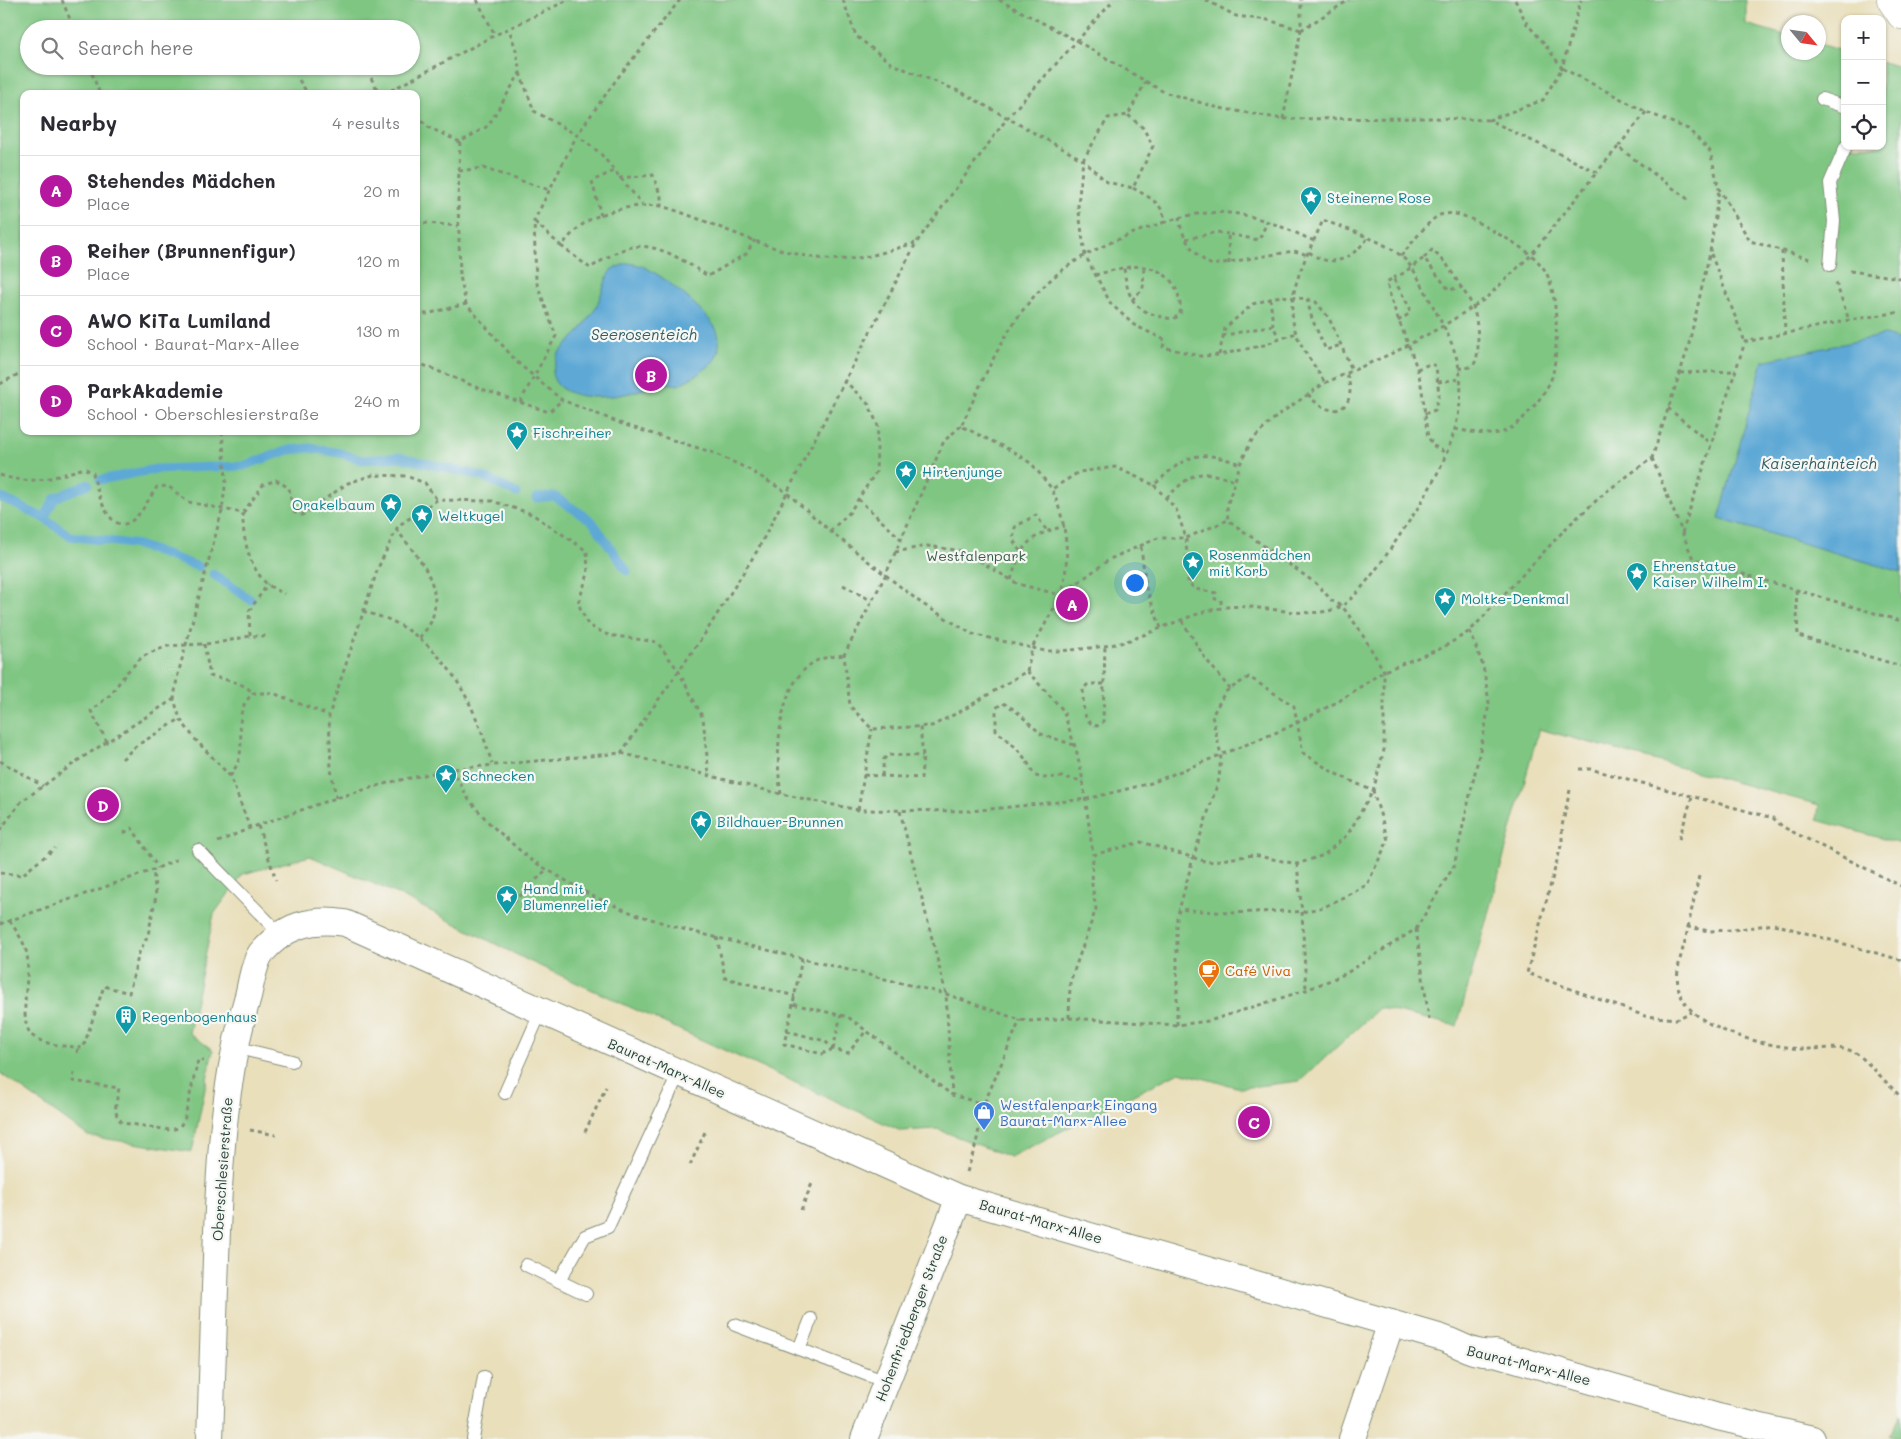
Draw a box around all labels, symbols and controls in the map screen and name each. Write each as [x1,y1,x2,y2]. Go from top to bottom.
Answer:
north arrow [1781,15,1826,60]
map controls [1841,15,1886,150]
button: + [1841,15,1886,60]
search box [20,20,420,75]
icon: search [38,34,66,62]
text: Search here [78,35,194,60]
button: − [1841,60,1886,105]
button: locate [1841,105,1886,150]
text: Nearby [40,109,117,136]
text: 4 results [332,112,400,133]
text: Stehendes Mädchen [87,168,275,193]
text: A [50,180,62,201]
text: 20 m [363,180,400,201]
place icon: Steinerne Rose [1299,185,1323,216]
place label: Steinerne Rose [1327,188,1431,207]
text: Place [87,193,130,214]
text: Reiher (Brunnenfigur) [87,238,296,263]
text: B [51,250,61,271]
text: 120 m [356,250,400,271]
text: Place [87,263,130,284]
text: AWO KiTa Lumiland [87,308,271,333]
text: C [50,320,62,341]
text: 130 m [356,320,400,341]
water label: Seerosenteich [591,324,697,344]
text: School · Baurat-Marx-Allee [87,333,300,354]
pin: B [635,356,667,394]
text: ParkAkademie [87,378,223,403]
text: D [50,390,62,411]
text: 240 m [354,390,400,411]
text: School · Oberschlesierstraße [87,403,319,424]
place icon: Fischreiher [505,420,529,451]
place label: Fischreiher [533,423,612,442]
water label: Kaiserhainteich [1761,453,1877,473]
place icon: Hirtenjunge [894,459,918,490]
place label: Hirtenjunge [922,462,1003,481]
place icon: Orakelbaum [379,492,403,523]
place label: Orakelbaum [292,495,375,514]
place icon: Weltkugel [410,503,434,534]
place label: Weltkugel [438,506,504,525]
place label: Rosenmädchen mit Korb [1209,545,1311,580]
park label: Westfalenpark [926,546,1026,565]
place icon: Rosenmädchen mit Korb [1181,550,1205,581]
place label: Ehrenstatue Kaiser Wilhelm I. [1653,556,1768,591]
place icon: Ehrenstatue Kaiser Wilhelm I. [1625,561,1649,592]
your location [1122,570,1148,596]
pin: A [1056,585,1088,623]
place icon: Moltke-Denkmal [1433,586,1457,617]
place label: Moltke-Denkmal [1461,589,1569,608]
place icon: Schnecken [434,763,458,794]
place label: Schnecken [462,766,535,785]
pin: D [87,786,119,824]
place icon: Bildhauer-Brunnen [689,809,713,840]
place label: Bildhauer-Brunnen [717,812,844,831]
place label: Hand mit Blumenrelief [523,879,609,914]
place icon: Hand mit Blumenrelief [495,884,519,915]
cafe icon: Café Viva [1197,958,1221,989]
place label: Café Viva [1225,961,1291,980]
building icon: Regenbogenhaus [114,1004,138,1035]
place label: Regenbogenhaus [142,1007,257,1026]
street label: Baurat-Marx-Allee [605,1034,729,1102]
place label: Westfalenpark Eingang Baurat-Marx-Allee [1000,1095,1157,1130]
street label: Oberschlesierstraße [208,1097,236,1241]
shop icon: Westfalenpark Eingang Baurat-Marx-Allee [972,1100,996,1131]
pin: C [1238,1103,1270,1141]
street label: Baurat-Marx-Allee [977,1194,1105,1248]
street label: Hohenfriedberger Straße [870,1232,952,1404]
street label: Baurat-Marx-Allee [1465,1340,1593,1390]

